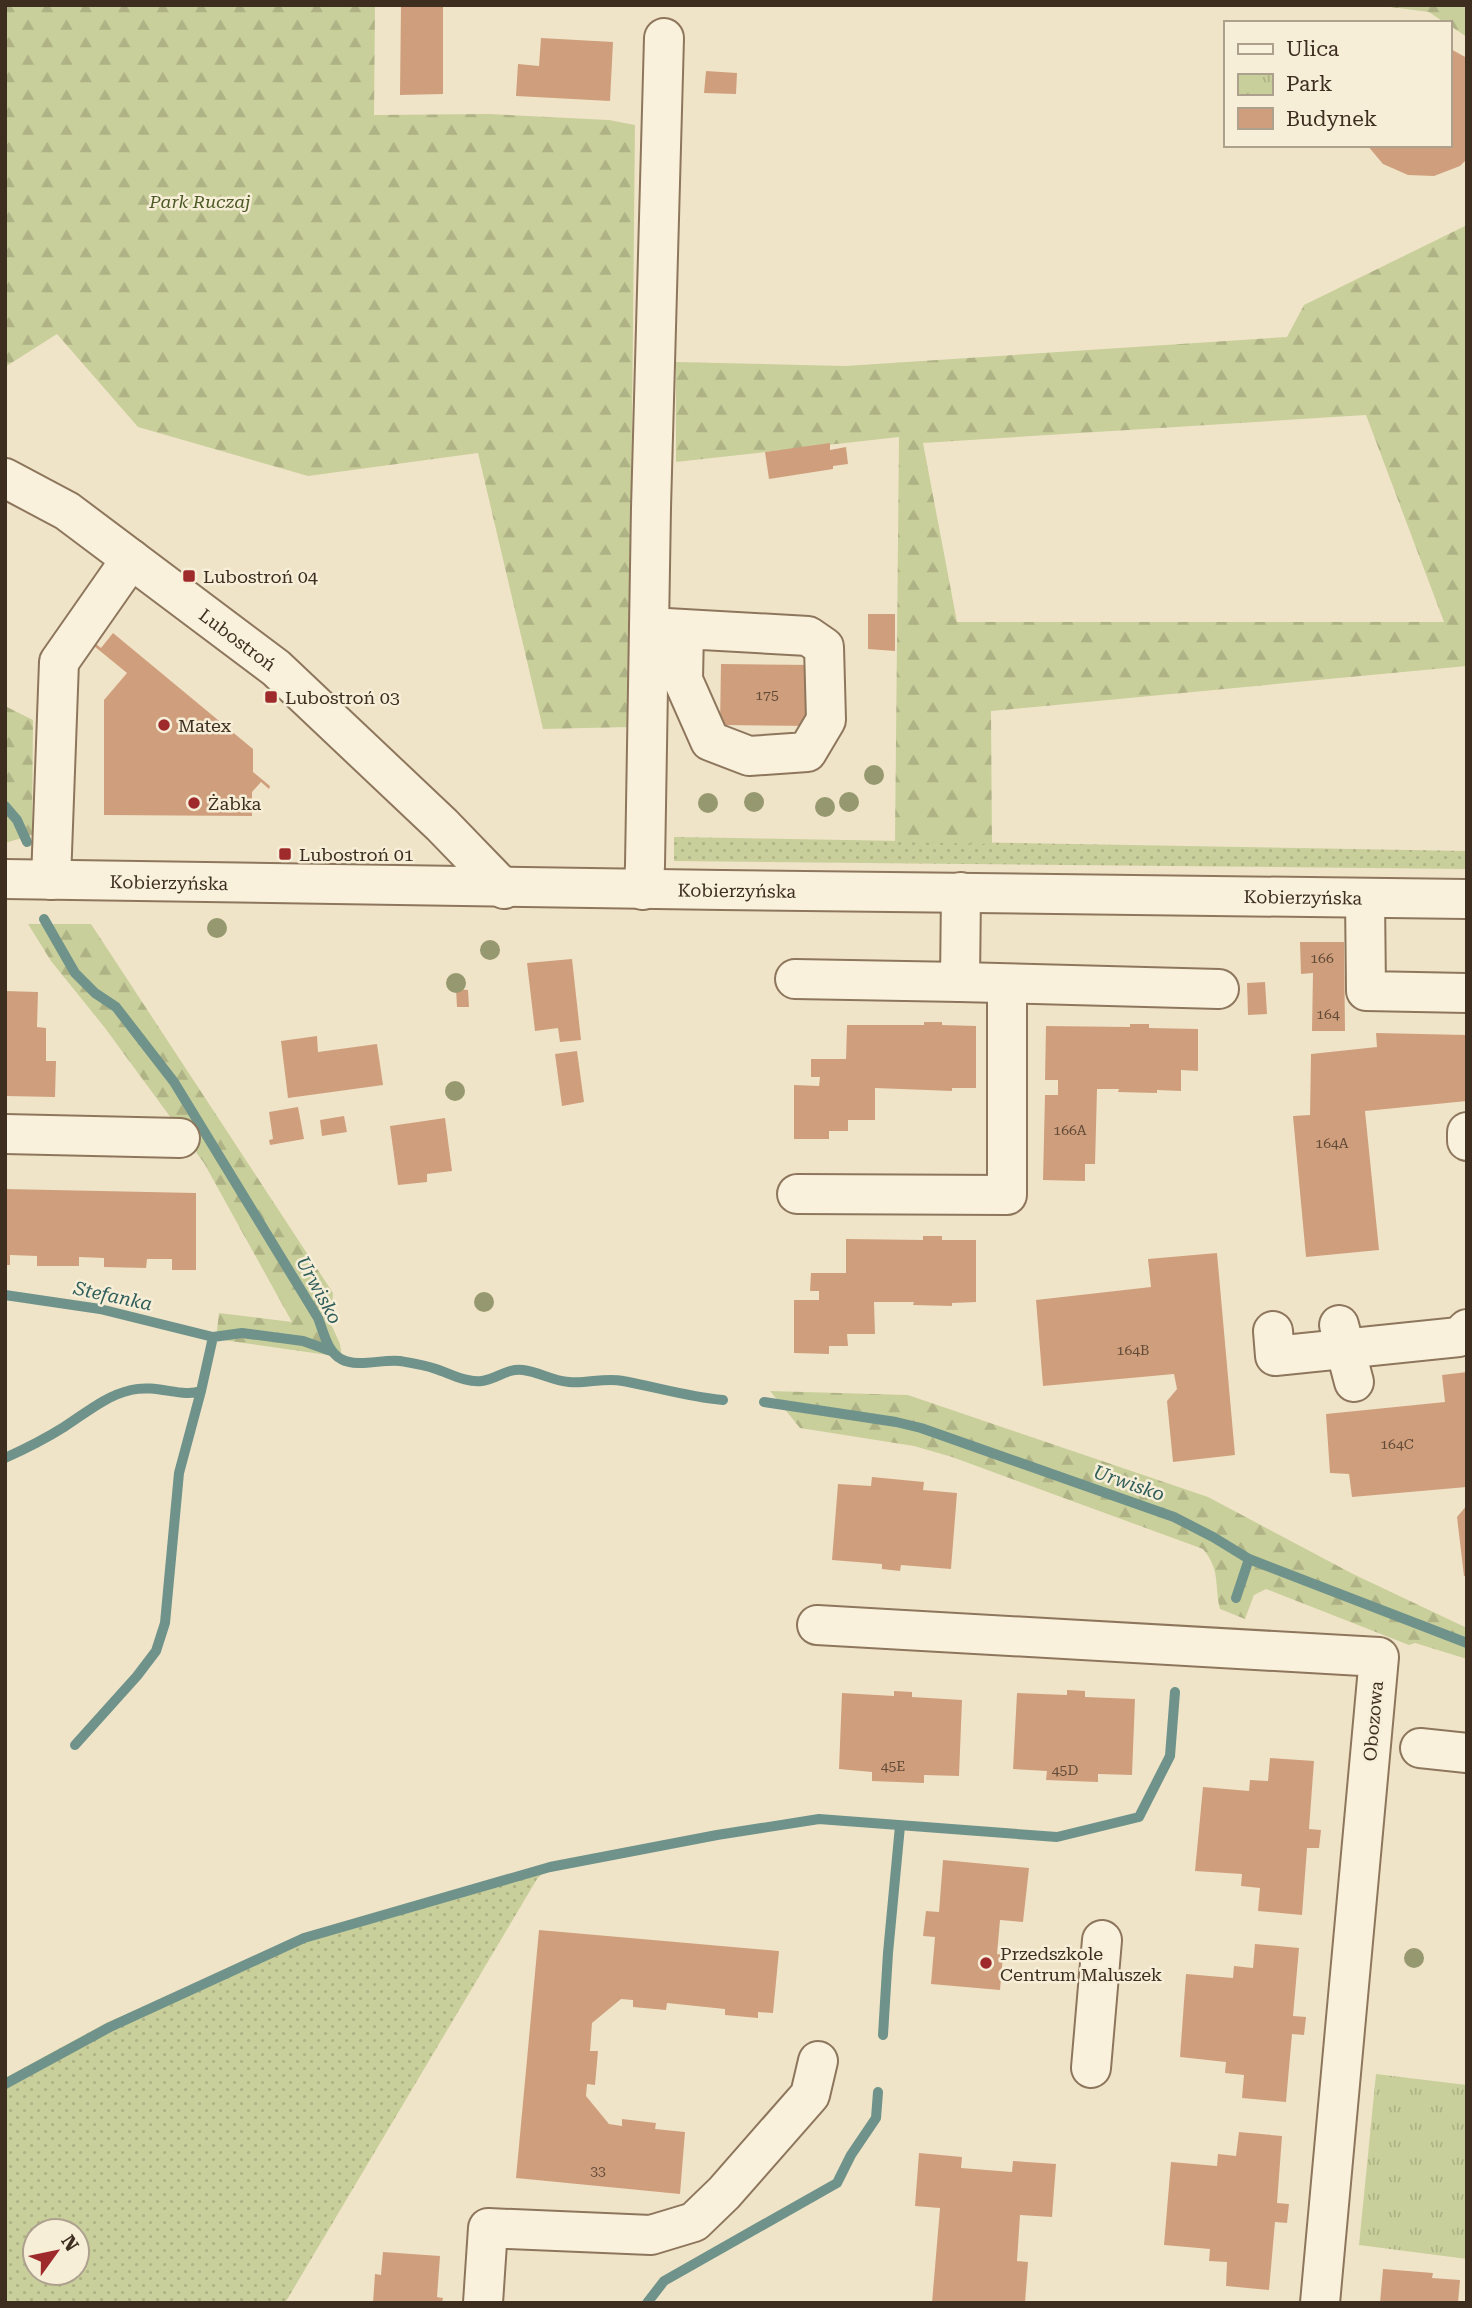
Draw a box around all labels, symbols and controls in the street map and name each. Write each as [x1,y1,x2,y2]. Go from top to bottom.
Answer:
legend [1224,21,1451,147]
text: Ulica [1286,37,1340,61]
text: Park [1286,72,1332,96]
text: Budynek [1286,107,1377,131]
park label: Park Ruczaj [148,191,251,212]
place label: Lubostroń 04 [203,566,318,587]
marker: Lubostroń 04 [181,568,197,584]
street label: Lubostroń [196,604,281,675]
place label: Lubostroń 03 [285,687,400,708]
house number: 175 [755,687,779,703]
marker: Lubostroń 03 [263,689,279,705]
place label: Matex [178,715,232,736]
marker: Matex [156,717,172,733]
place label: Żabka [208,793,262,814]
marker: Żabka [186,795,202,811]
place label: Lubostroń 01 [299,844,414,865]
marker: Lubostroń 01 [277,846,293,862]
street label: Kobierzyńska [110,871,229,894]
street label: Kobierzyńska [678,879,797,901]
street label: Kobierzyńska [1244,886,1363,908]
house number: 166 [1310,950,1334,966]
house number: 164 [1316,1006,1340,1022]
house number: 166A [1053,1122,1087,1138]
house number: 164A [1315,1135,1349,1151]
water label: Urwisko [291,1252,347,1328]
water label: Stefanka [71,1276,154,1316]
house number: 164B [1117,1342,1149,1358]
house number: 164C [1380,1436,1414,1452]
water label: Urwisko [1090,1460,1168,1506]
street label: Obozowa [1359,1680,1387,1762]
house number: 45E [881,1758,905,1774]
house number: 45D [1052,1762,1078,1778]
place label: Przedszkole Centrum Maluszek [1000,1943,1162,1985]
marker: Przedszkole Centrum Maluszek [978,1955,994,1971]
house number: 33 [590,2163,606,2179]
north arrow [21,2217,91,2287]
text: N [56,2231,84,2256]

